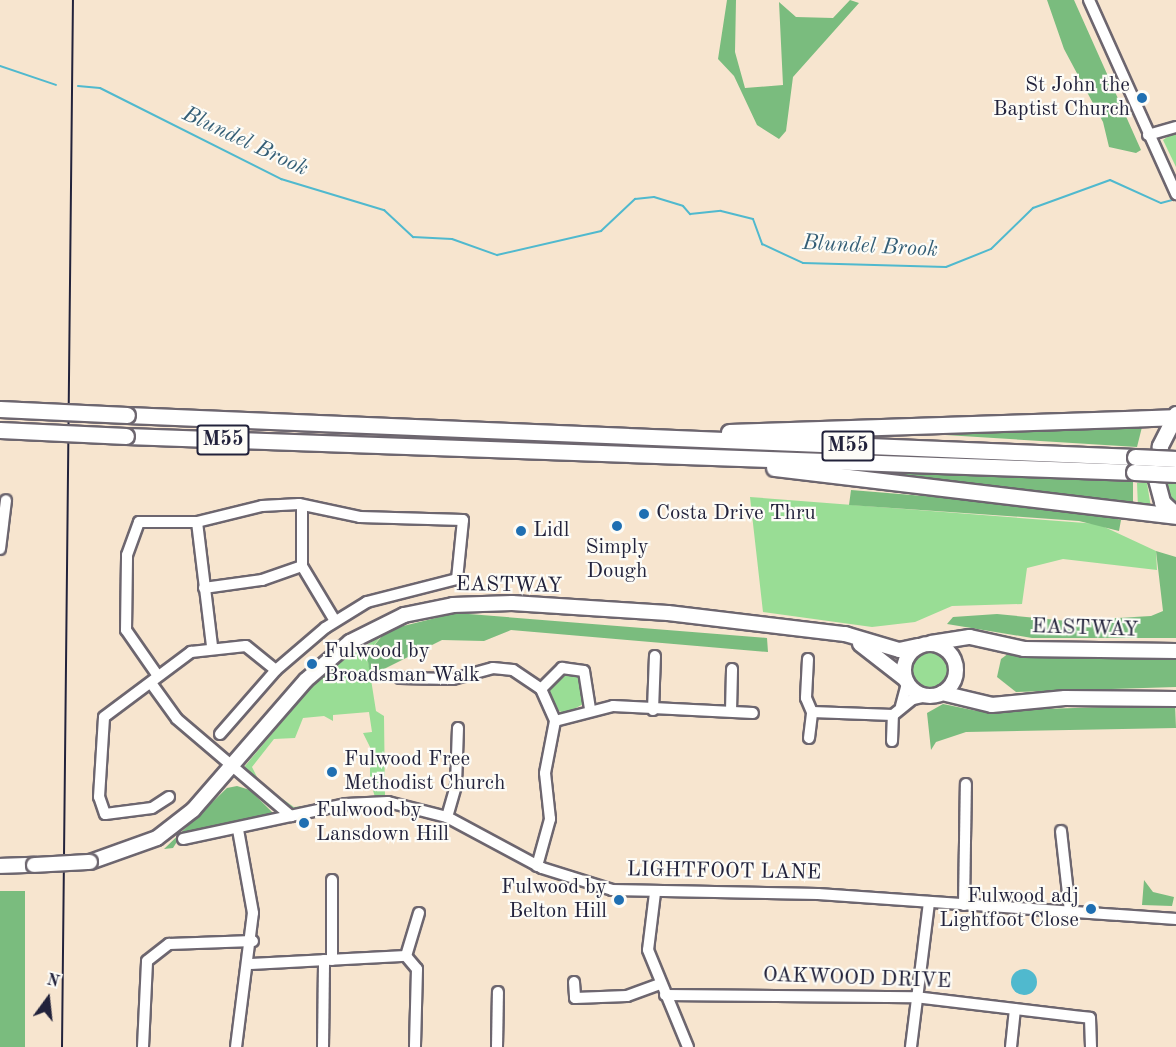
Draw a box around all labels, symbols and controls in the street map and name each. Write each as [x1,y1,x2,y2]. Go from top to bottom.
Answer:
place label: St John the Baptist Church [993,73,1130,123]
marker: St John the Baptist Church [1135,91,1149,105]
water label: Blundel Brook [178,101,312,183]
water label: Blundel Brook [802,230,938,264]
road number: M55 [196,423,250,457]
road number: M55 [821,429,875,463]
place label: Costa Drive Thru [656,501,816,527]
marker: Costa Drive Thru [637,507,651,521]
place label: Lidl [533,518,569,544]
marker: Simply Dough [610,519,624,533]
marker: Lidl [514,524,528,538]
place label: Simply Dough [585,535,649,585]
street label: EASTWAY [455,572,563,600]
street label: EASTWAY [1031,615,1139,643]
place label: Fulwood by Broadsman Walk [324,639,480,689]
marker: Fulwood by Broadsman Walk [305,657,319,671]
place label: Fulwood Free Methodist Church [344,747,505,797]
marker: Fulwood Free Methodist Church [325,765,339,779]
place label: Fulwood by Lansdown Hill [316,798,449,848]
marker: Fulwood by Lansdown Hill [297,816,311,830]
street label: LIGHTFOOT LANE [627,858,821,886]
place label: Fulwood by Belton Hill [501,875,607,925]
place label: Fulwood adj Lightfoot Close [939,884,1079,934]
marker: Fulwood by Belton Hill [612,893,626,907]
marker: Fulwood adj Lightfoot Close [1084,902,1098,916]
street label: OAKWOOD DRIVE [762,963,952,995]
north arrow [18,969,78,1029]
text: N [45,972,61,991]

